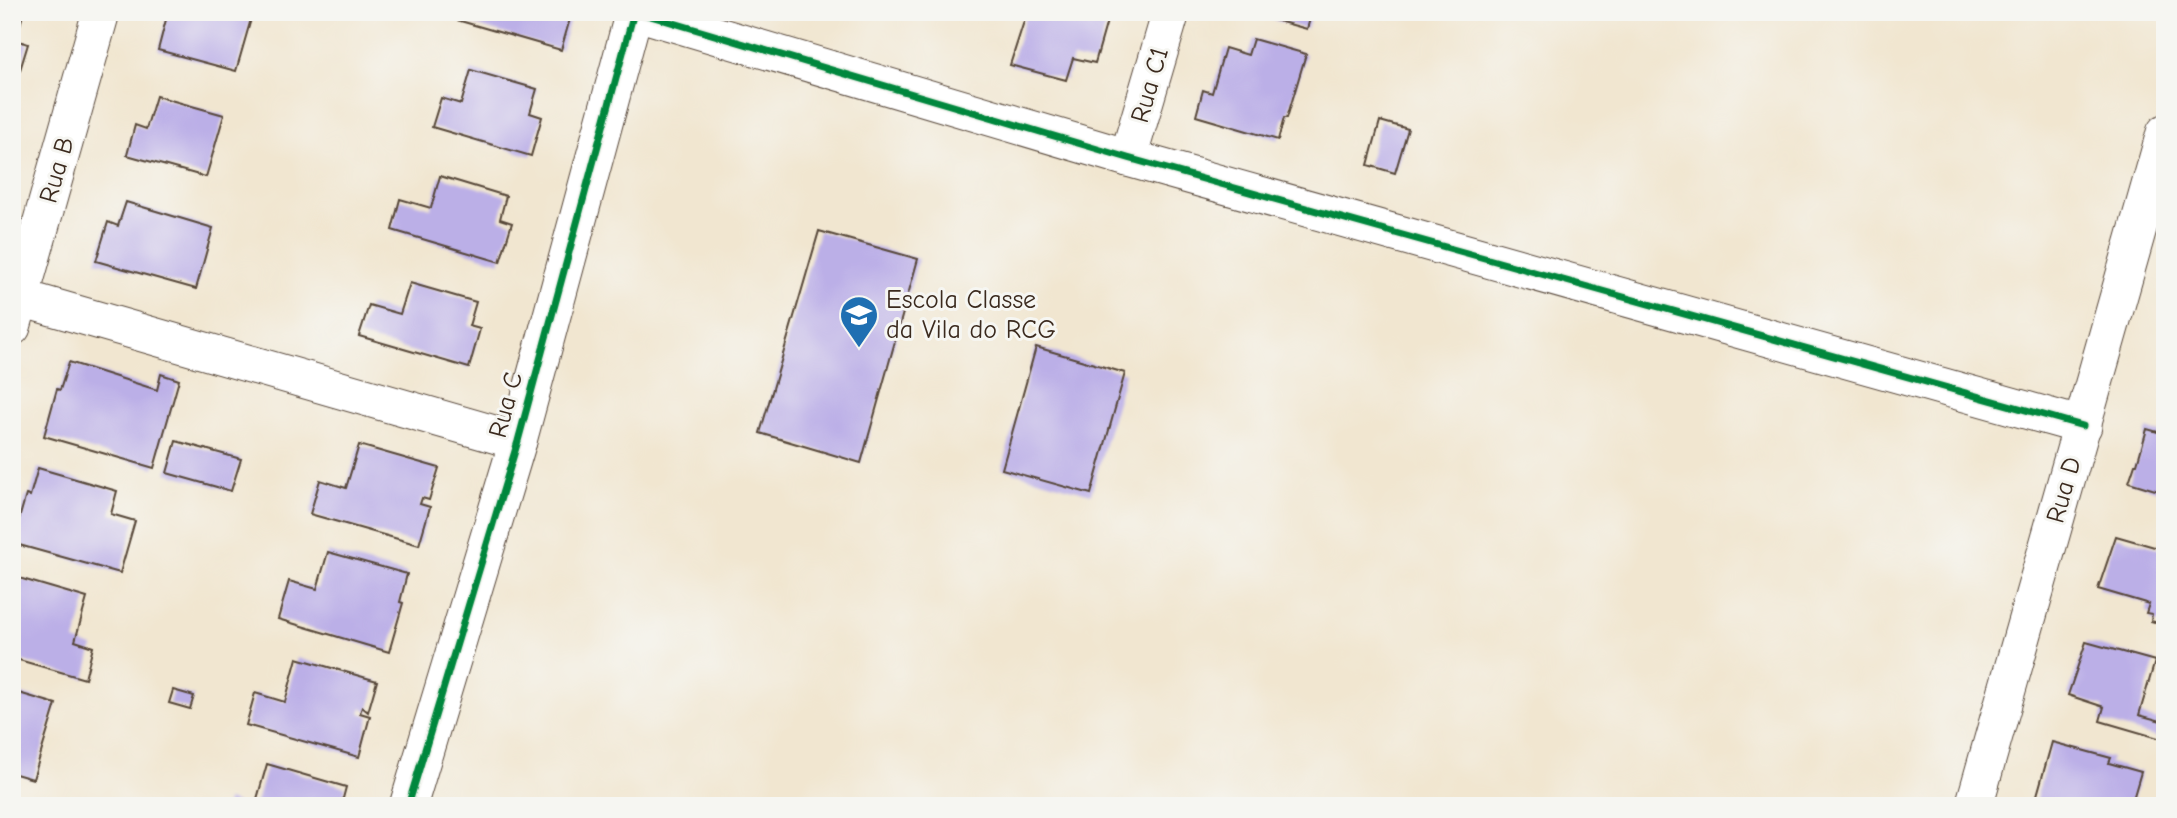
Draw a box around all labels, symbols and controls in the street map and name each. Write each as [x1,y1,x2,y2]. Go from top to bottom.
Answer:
street label: Rua C1 [1125,44,1175,126]
street label: Rua B [33,134,81,206]
place label: Escola Classe da Vila do RCG [886,285,1056,345]
school or university icon: Escola Classe da Vila do RCG [838,294,880,349]
street label: Rua C [483,369,529,441]
street label: Rua D [2040,454,2088,526]

